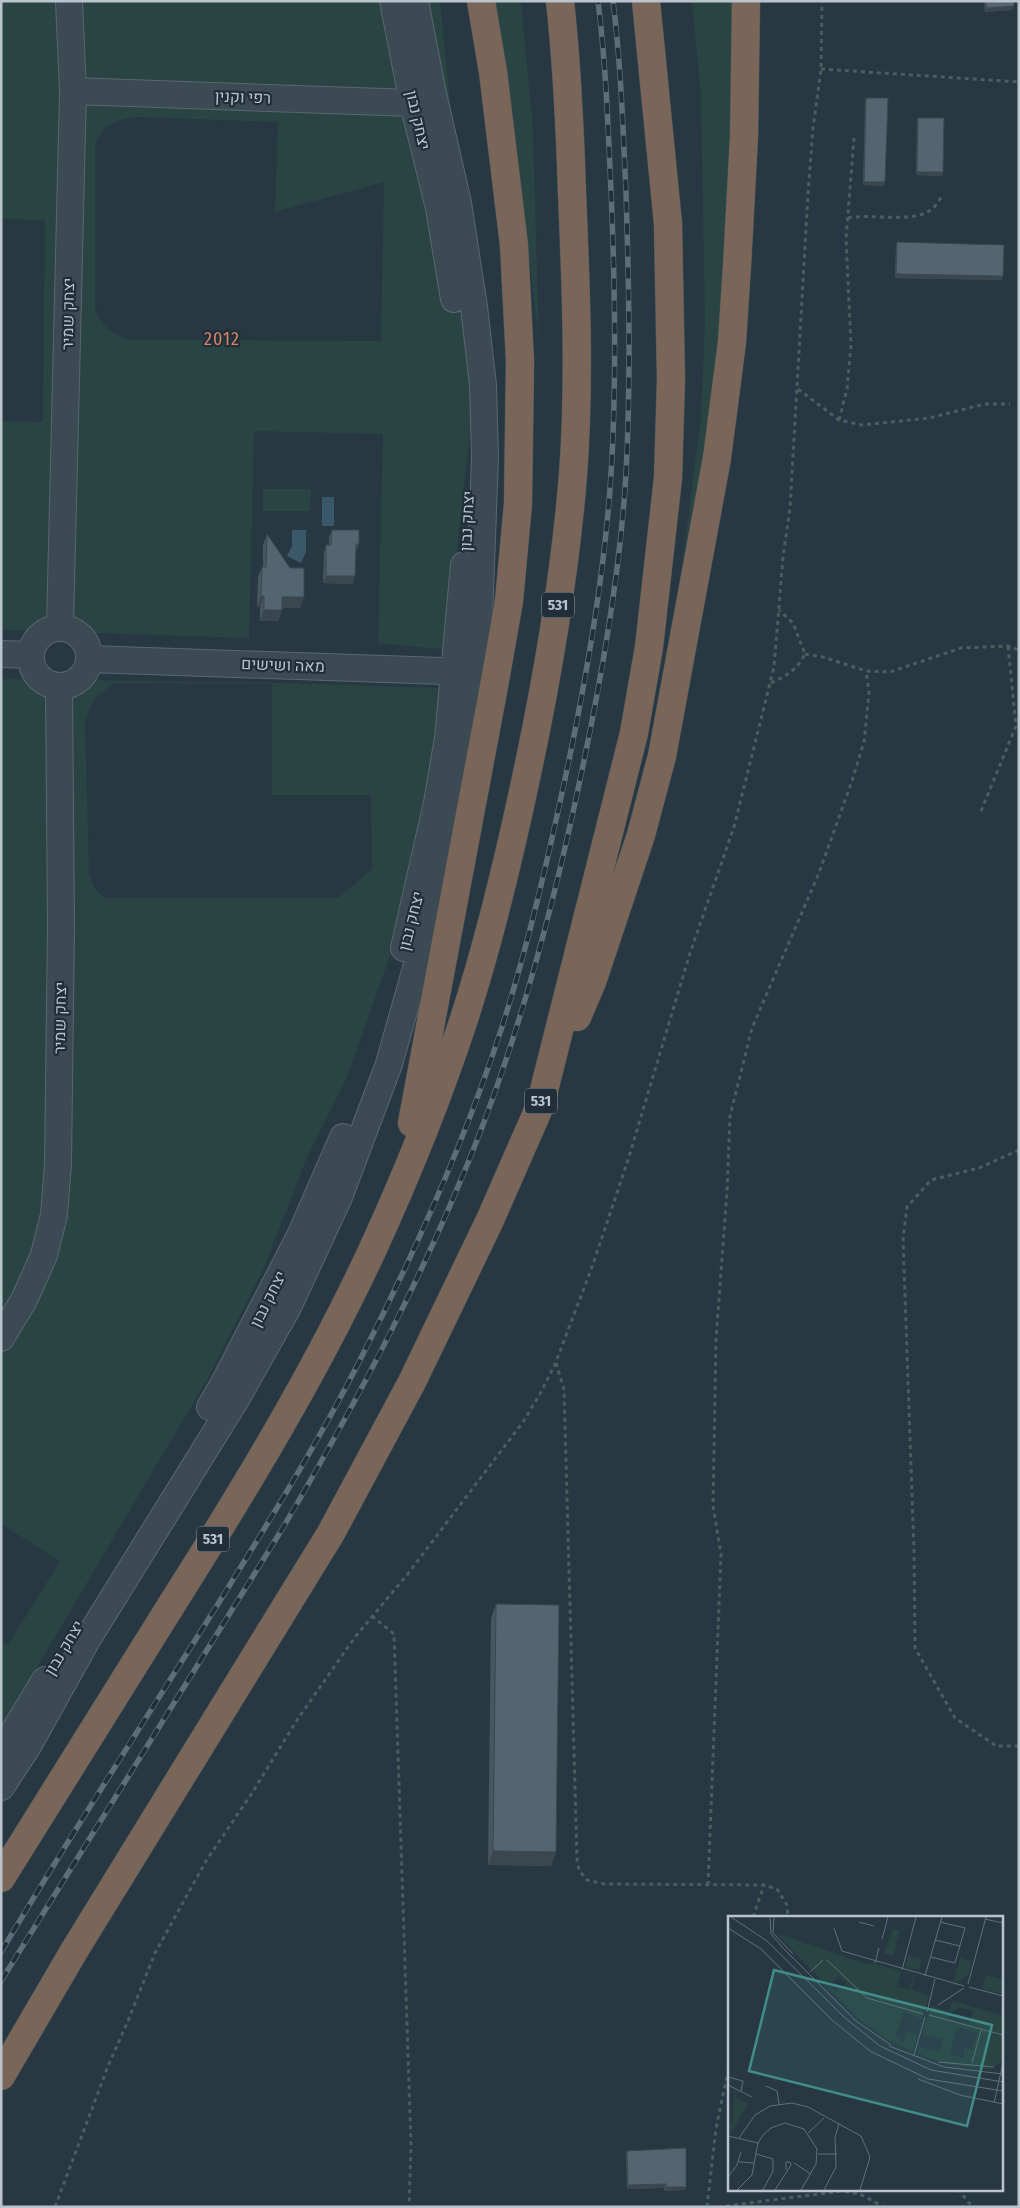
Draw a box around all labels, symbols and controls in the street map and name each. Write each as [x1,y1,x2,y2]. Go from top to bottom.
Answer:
street label: רפי וקנין [214,87,272,107]
street label: יצחק נבון [402,88,434,152]
street label: יצחק שמיר [58,278,78,350]
district label: 2012 [204,328,240,350]
street label: יצחק נבון [456,490,478,552]
road number: 531 [542,592,574,618]
street label: מאה ושישים [241,654,325,676]
street label: יצחק נבון [394,889,428,953]
street label: יצחק שמיר [50,982,70,1054]
road number: 531 [525,1088,557,1114]
street label: יצחק נבון [246,1268,290,1330]
road number: 531 [197,1526,229,1552]
street label: יצחק נבון [40,1617,88,1679]
inset map [728,1916,1002,2190]

